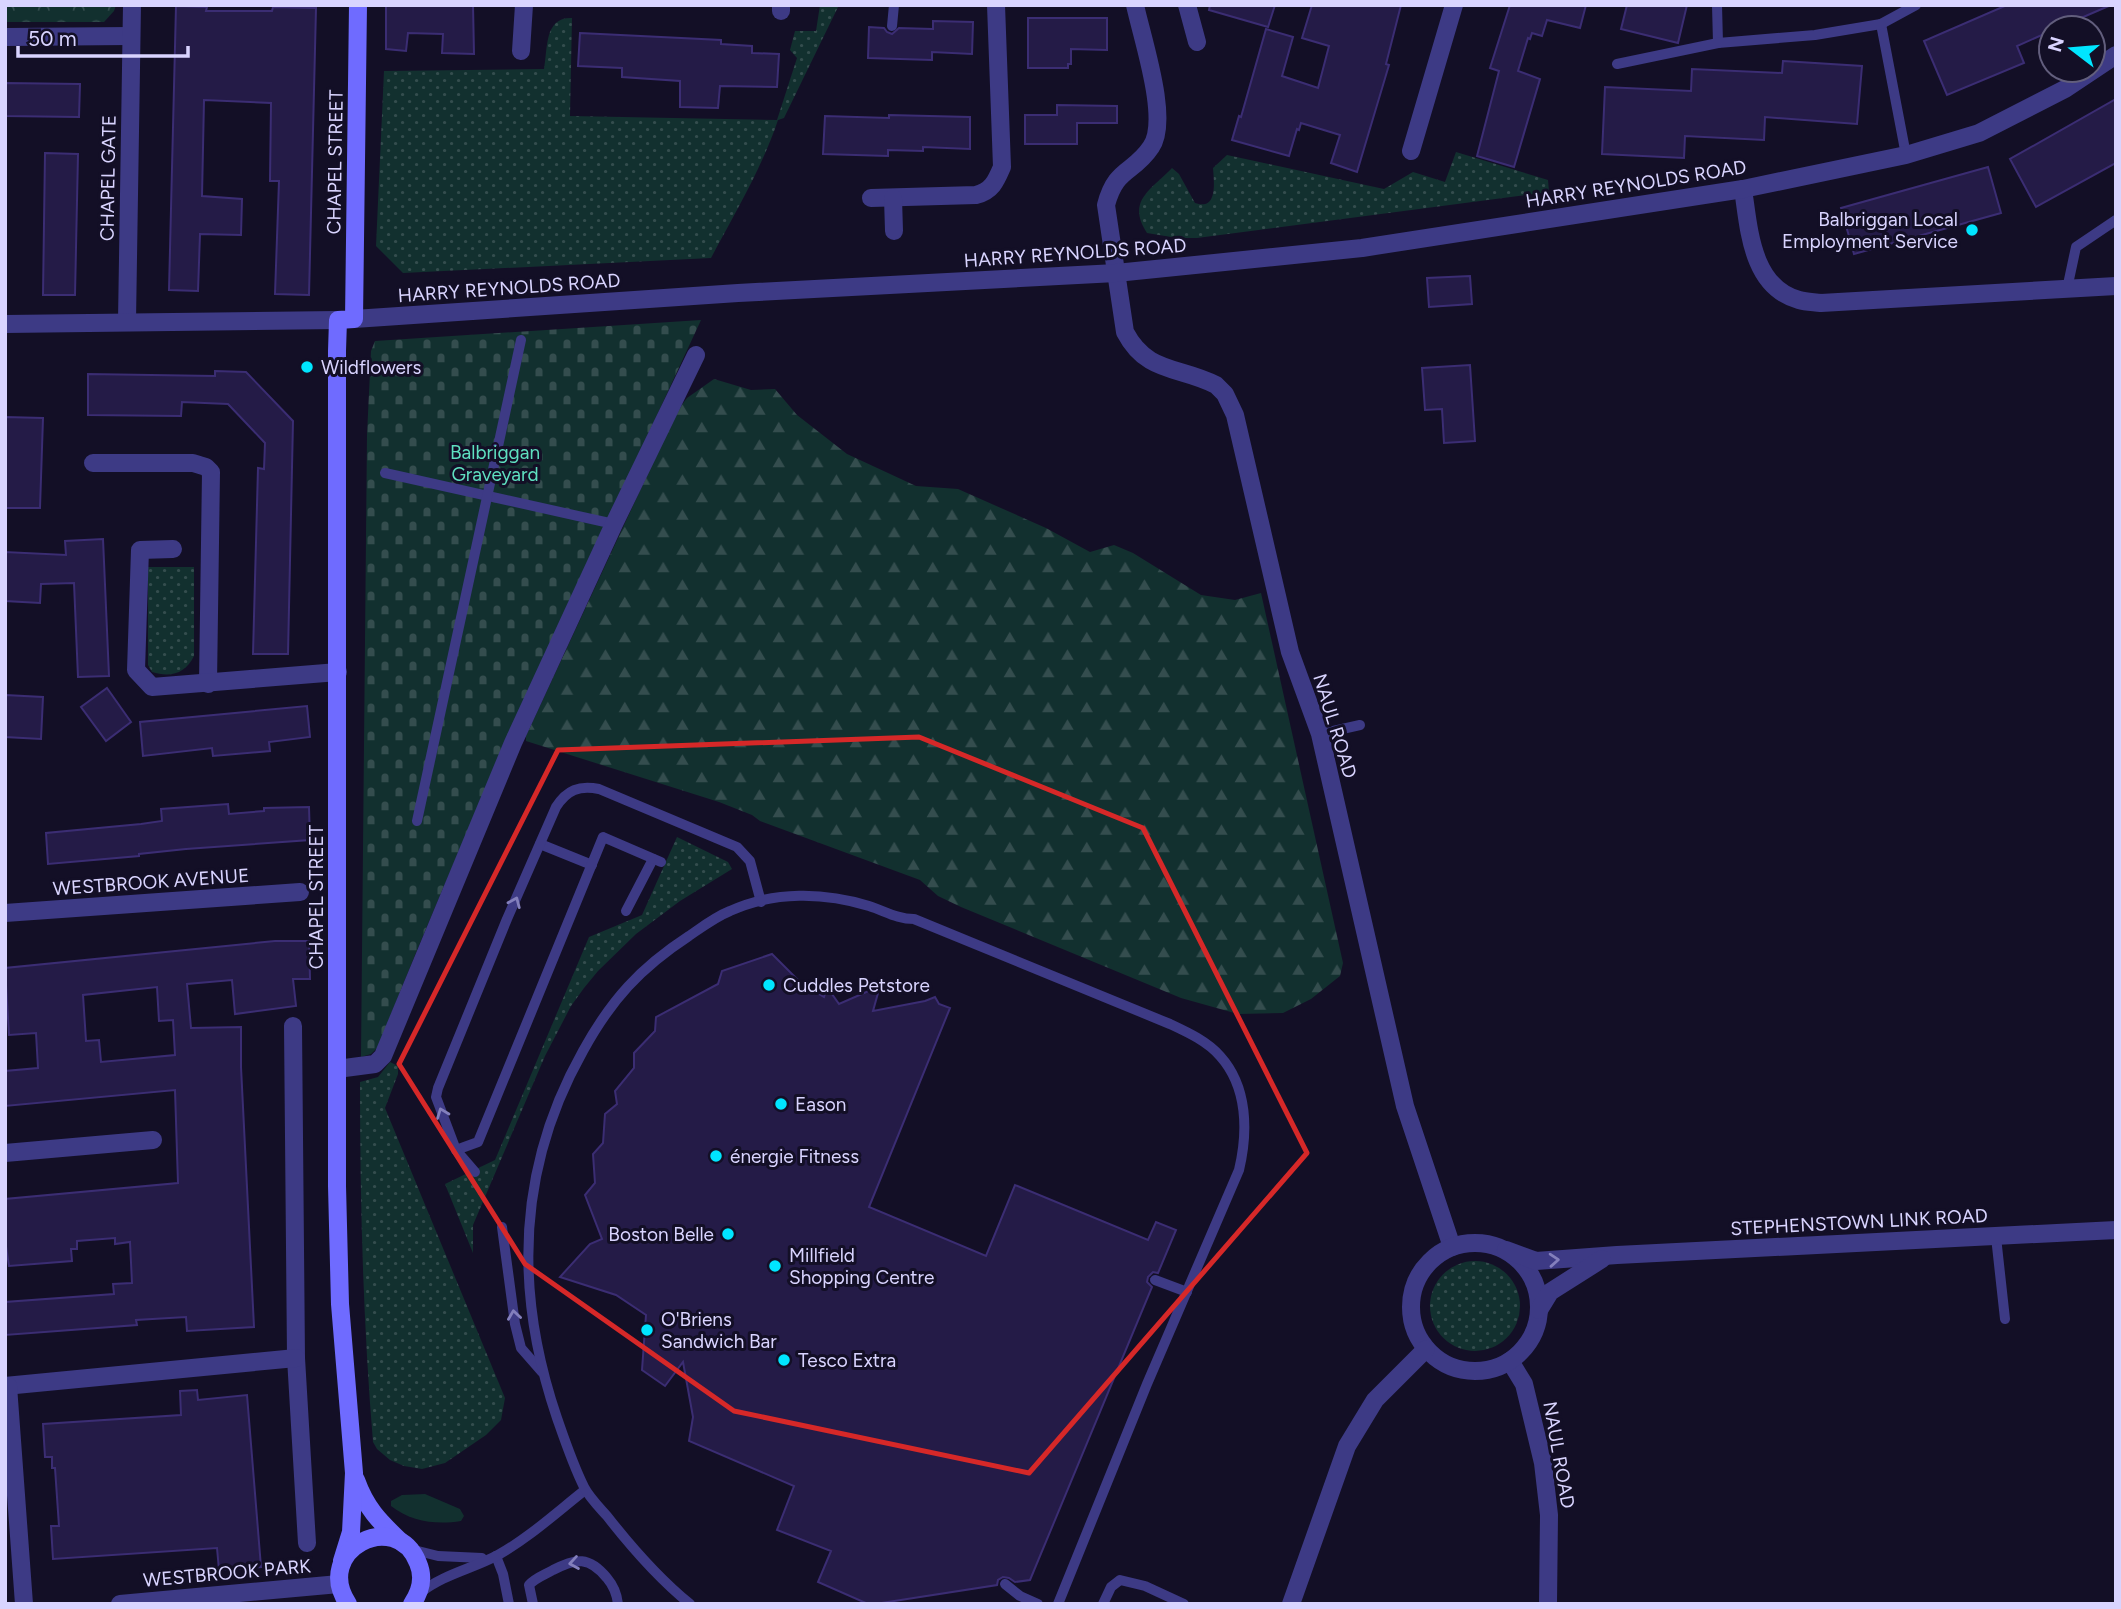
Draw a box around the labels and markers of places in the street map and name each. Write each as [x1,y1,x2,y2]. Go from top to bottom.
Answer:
place label: Balbriggan Local Employment Service [1782,208,1958,253]
marker: Balbriggan Local Employment Service [1964,222,1980,238]
place label: Wildflowers [321,356,421,379]
marker: Wildflowers [299,359,315,375]
place label: Cuddles Petstore [783,974,930,997]
marker: Cuddles Petstore [761,977,777,993]
place label: Eason [795,1093,846,1116]
marker: Eason [773,1096,789,1112]
place label: énergie Fitness [730,1145,859,1168]
marker: énergie Fitness [708,1148,724,1164]
place label: Boston Belle [608,1223,714,1246]
marker: Boston Belle [720,1226,736,1242]
place label: Millfield Shopping Centre [789,1244,934,1289]
marker: Millfield Shopping Centre [767,1258,783,1274]
place label: O'Briens Sandwich Bar [661,1308,777,1353]
marker: O'Briens Sandwich Bar [639,1322,655,1338]
place label: Tesco Extra [798,1349,896,1372]
marker: Tesco Extra [776,1352,792,1368]

